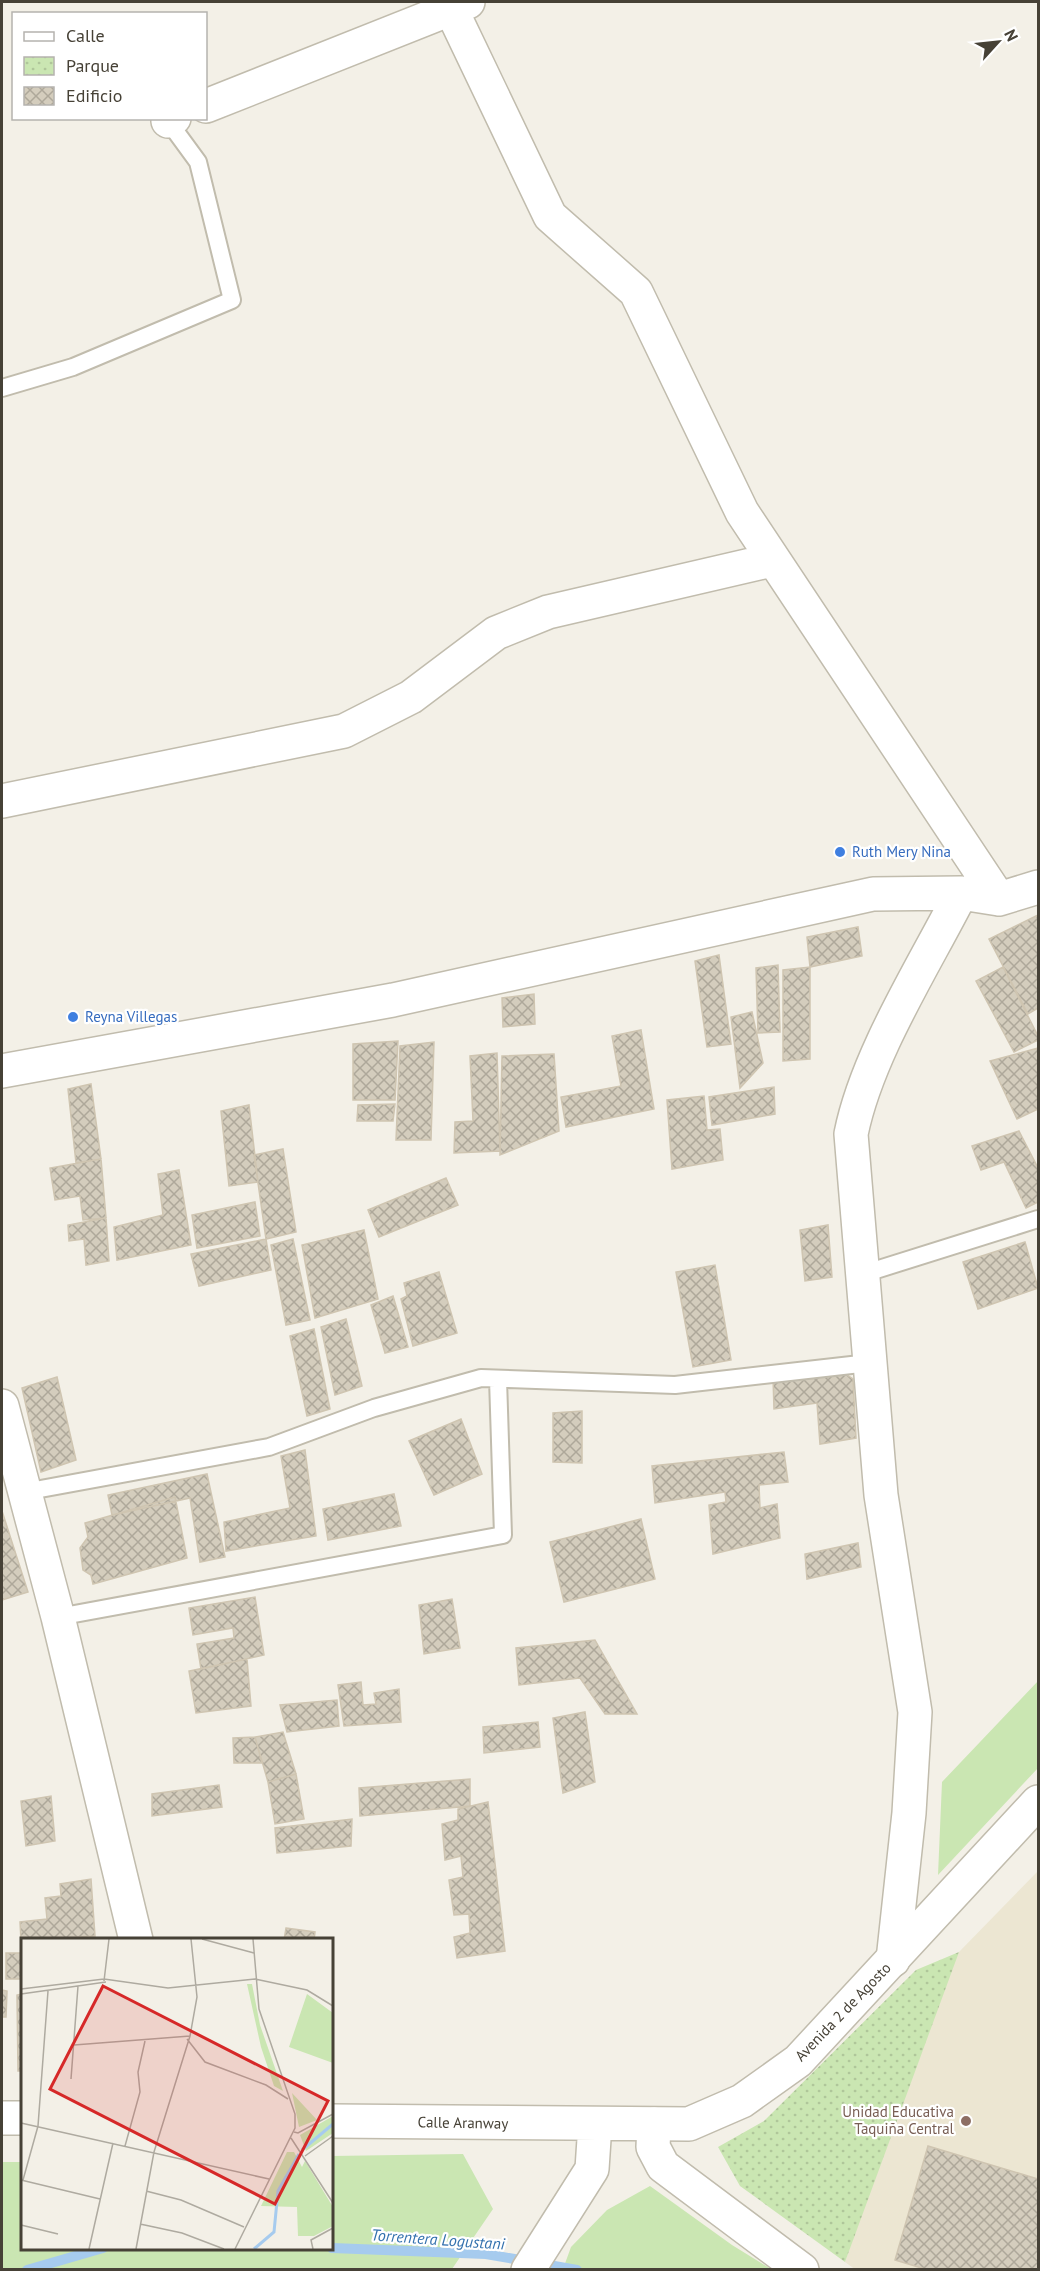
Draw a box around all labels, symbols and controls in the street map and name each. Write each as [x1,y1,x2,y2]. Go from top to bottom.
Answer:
legend [12,12,207,120]
north arrow [968,12,1028,72]
text: Calle [66,24,105,47]
text: N [1000,26,1023,44]
text: Parque [66,54,119,77]
text: Edificio [66,84,122,107]
place label: Ruth Mery Nina [852,842,951,861]
marker: Ruth Mery Nina [833,845,847,859]
place label: Reyna Villegas [85,1007,177,1026]
marker: Reyna Villegas [66,1010,80,1024]
inset map [21,1938,333,2250]
street label: Avenida 2 de Agosto [791,1958,895,2065]
place label: Unidad Educativa Taquiña Central [842,2102,955,2138]
street label: Calle Aranway [418,2112,508,2133]
marker: Unidad Educativa Taquiña Central [959,2114,973,2128]
water label: Torrentera Logustani [371,2224,506,2254]

